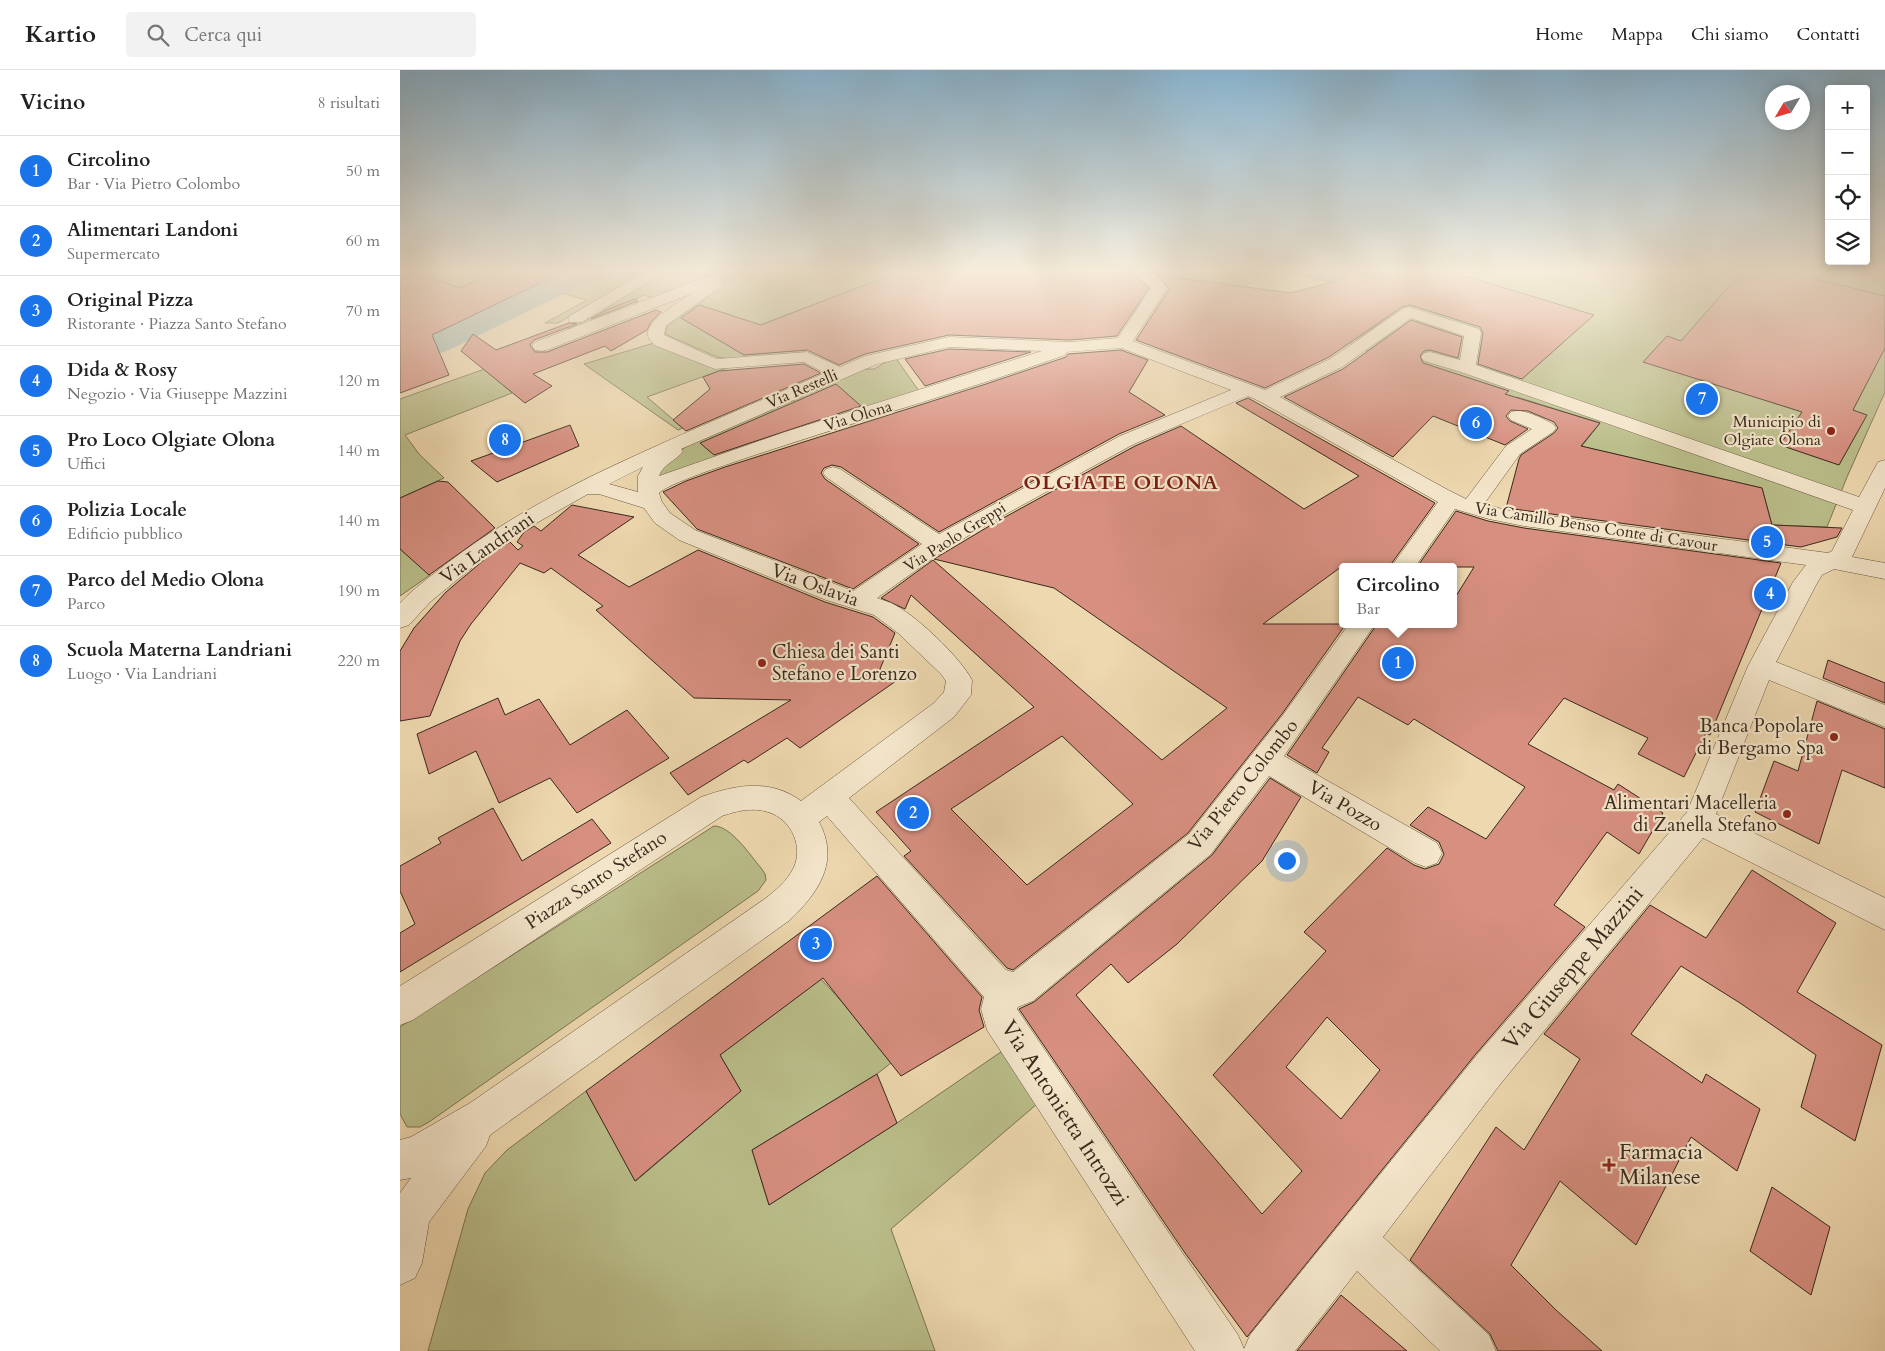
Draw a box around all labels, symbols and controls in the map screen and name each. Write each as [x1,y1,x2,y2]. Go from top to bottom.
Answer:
search box [126,12,476,57]
text: Kartio [25,18,96,51]
icon: search [144,21,172,49]
text: Cerca qui [184,22,262,48]
text: Home [1535,22,1583,47]
text: Mappa [1611,22,1663,47]
text: Chi siamo [1691,22,1768,47]
text: Contatti [1796,22,1860,47]
north arrow [1765,85,1810,130]
map controls [1825,85,1870,265]
button: + [1825,85,1870,130]
text: Vicino [20,88,85,117]
text: 8 risultati [317,92,380,114]
button: − [1825,130,1870,175]
text: Circolino [67,147,150,173]
text: 1 [32,160,40,182]
text: 50 m [346,160,380,182]
text: Bar · Via Pietro Colombo [67,173,240,195]
button: locate [1825,175,1870,220]
text: Alimentari Landoni [67,217,238,243]
button: layers [1825,220,1870,265]
text: 2 [32,230,40,252]
text: 60 m [346,230,380,252]
text: Supermercato [67,243,160,265]
text: Original Pizza [67,287,193,313]
text: 3 [32,300,40,322]
text: 70 m [346,300,380,322]
text: Ristorante · Piazza Santo Stefano [67,313,287,335]
text: Dida & Rosy [67,357,178,383]
street label: Via Restelli [763,364,842,414]
text: 4 [32,370,40,392]
text: 120 m [338,370,380,392]
pin: 7 [1686,380,1718,418]
text: Negozio · Via Giuseppe Mazzini [67,383,287,405]
street label: Via Olona [821,395,895,437]
pin: 6 [1460,404,1492,442]
place label: Municipio di Olgiate Olona [1724,411,1822,451]
pin: 8 [489,421,521,459]
marker: Municipio di Olgiate Olona [1825,425,1837,437]
text: Pro Loco Olgiate Olona [67,427,275,453]
text: 5 [32,440,40,462]
text: 140 m [338,440,380,462]
text: Uffici [67,453,106,475]
district label: OLGIATE OLONA [1023,469,1219,496]
street label: Via Paolo Greppi [900,496,1011,577]
text: Polizia Locale [67,497,187,523]
street label: Via Camillo Benso Conte di Cavour [1473,497,1719,557]
street label: Via Landriani [435,506,539,590]
text: 6 [32,510,40,532]
text: 140 m [338,510,380,532]
text: Edificio pubblico [67,523,183,545]
pin: 5 [1751,523,1783,561]
street label: Via Oslavia [768,557,862,613]
popup [1339,563,1457,628]
text: Parco del Medio Olona [67,567,264,593]
text: Circolino [1356,572,1440,598]
pin: 4 [1754,575,1786,613]
text: 7 [32,580,40,602]
text: 190 m [338,580,380,602]
text: Parco [67,593,105,615]
text: Bar [1356,598,1380,620]
text: Scuola Materna Landriani [67,637,292,663]
place label: Chiesa dei Santi Stefano e Lorenzo [772,639,917,687]
pin: 1 [1382,644,1414,682]
text: 8 [32,650,40,672]
text: 220 m [338,650,380,672]
marker: Chiesa dei Santi Stefano e Lorenzo [756,657,768,669]
text: Luogo · Via Landriani [67,663,217,685]
place label: Banca Popolare di Bergamo Spa [1697,713,1824,761]
street label: Via Pietro Colombo [1182,714,1304,856]
marker: Banca Popolare di Bergamo Spa [1828,731,1840,743]
street label: Via Pozzo [1303,774,1387,838]
place label: Alimentari Macelleria di Zanella Stefano [1604,790,1777,838]
pin: 2 [897,794,929,832]
marker: Alimentari Macelleria di Zanella Stefano [1781,808,1793,820]
street label: Piazza Santo Stefano [520,824,672,936]
your location [1274,848,1300,874]
street label: Via Giuseppe Mazzini [1496,880,1650,1056]
pin: 3 [800,925,832,963]
street label: Via Antonietta Introzzi [994,1014,1136,1212]
place label: Farmacia Milanese [1619,1137,1703,1192]
marker: Farmacia Milanese [1603,1159,1615,1171]

